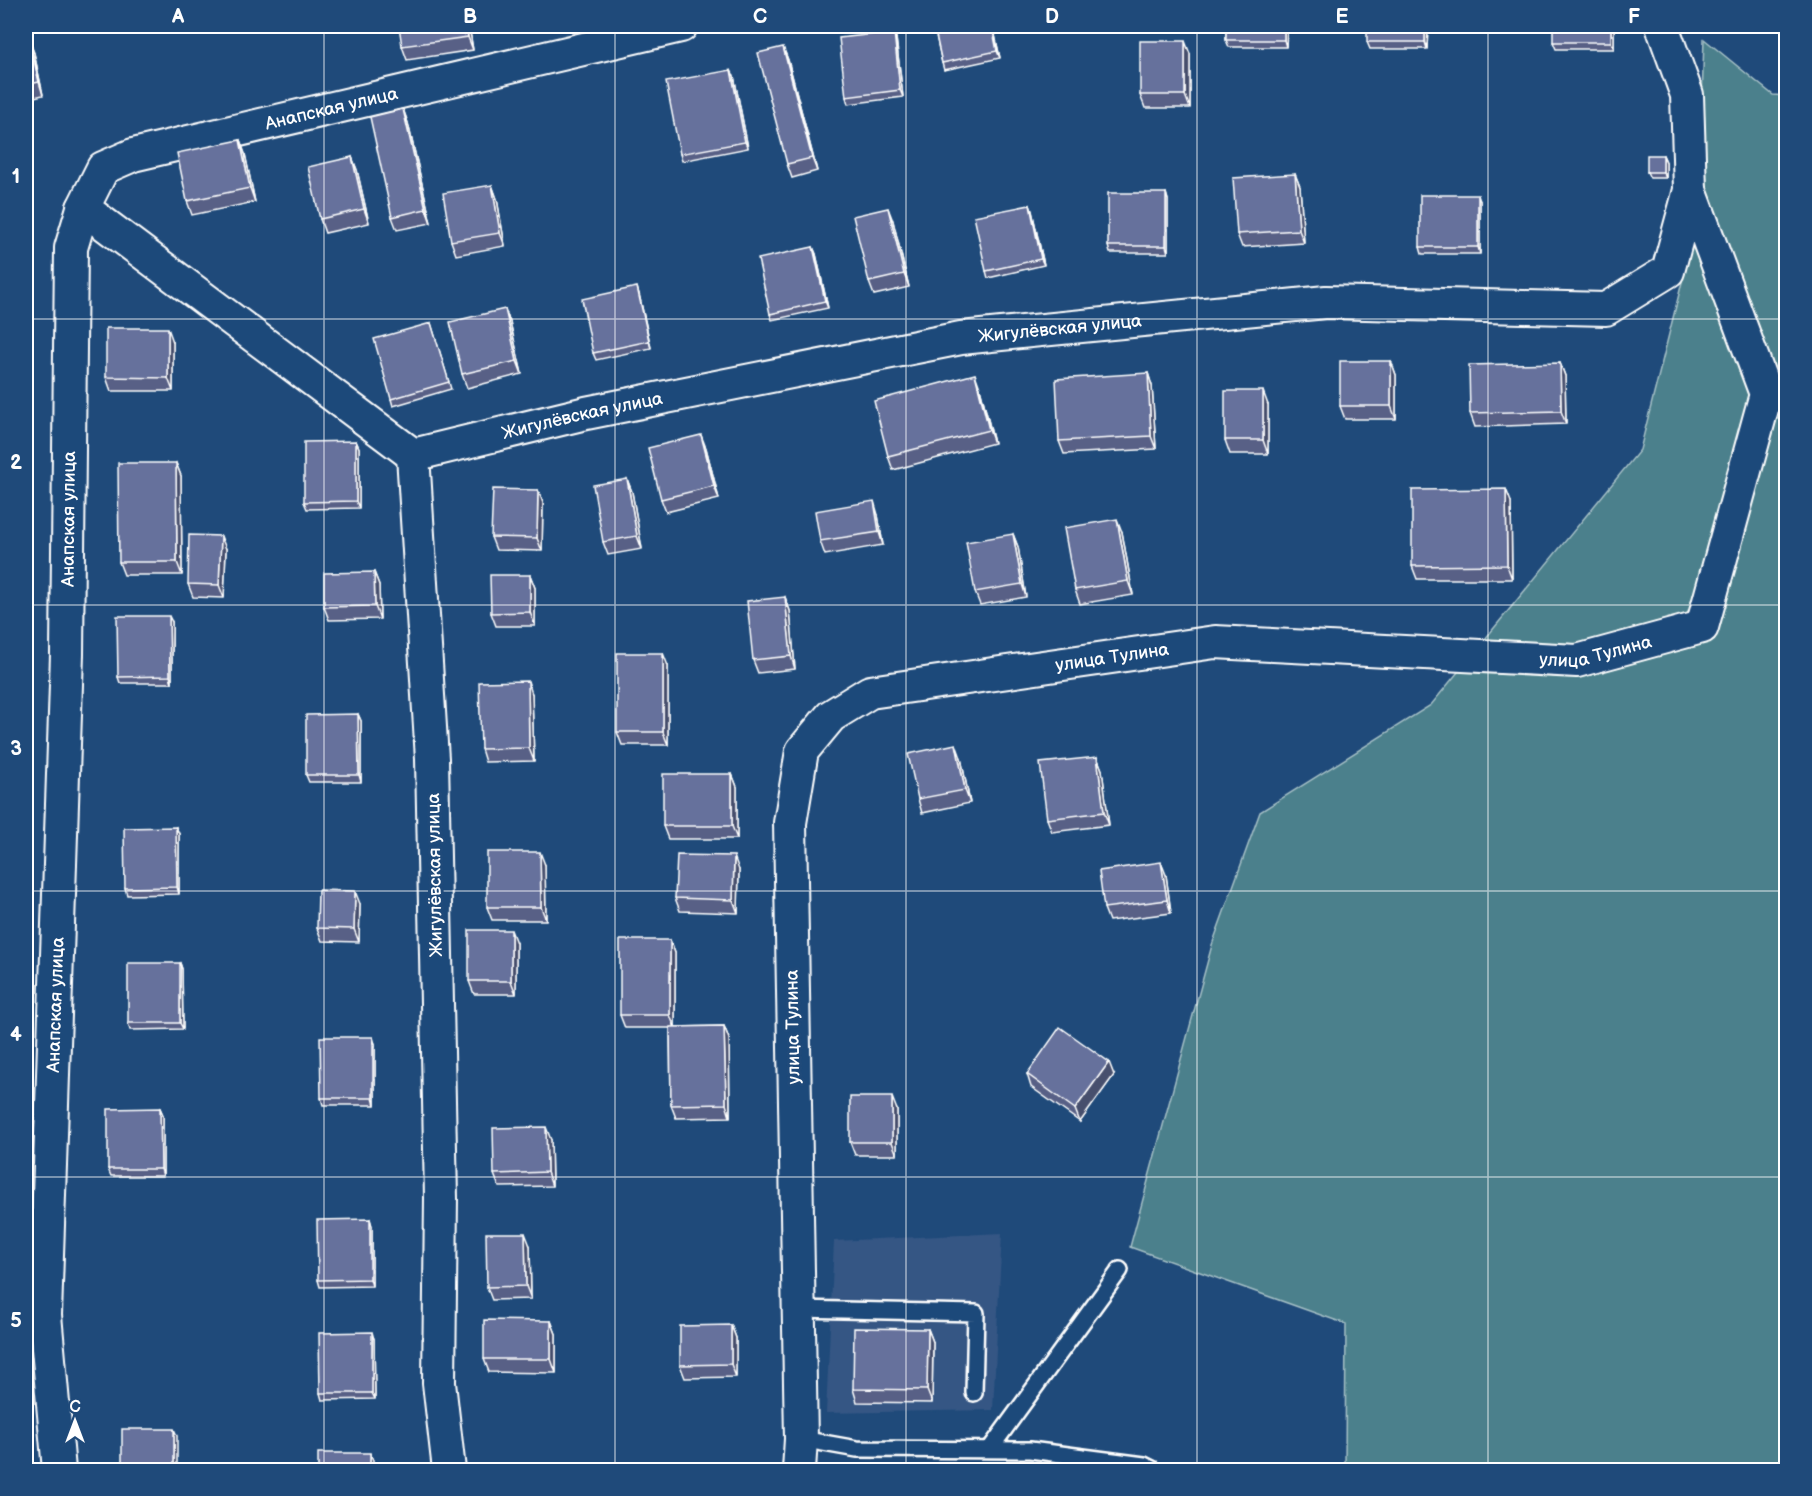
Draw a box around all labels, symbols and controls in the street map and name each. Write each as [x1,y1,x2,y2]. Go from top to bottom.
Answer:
text: A [171,5,185,29]
text: B [463,5,477,29]
text: C [753,5,767,29]
text: D [1045,5,1059,29]
text: E [1336,5,1349,29]
text: F [1628,5,1640,29]
street label: Анапская улица [262,82,400,134]
text: 1 [12,165,20,189]
street label: Жигулёвская улица [977,310,1143,347]
street label: Жигулёвская улица [500,387,665,444]
text: 2 [10,451,22,475]
street label: Анапская улица [57,451,80,588]
street label: улица Тулина [1539,631,1654,672]
street label: улица Тулина [1054,638,1171,676]
text: 3 [10,737,22,761]
street label: Жигулёвская улица [423,792,447,957]
street label: Анапская улица [43,936,68,1074]
street label: улица Тулина [781,969,804,1084]
text: 4 [10,1023,22,1047]
text: 5 [10,1309,22,1333]
north arrow [45,1391,105,1451]
text: С [69,1398,81,1417]

